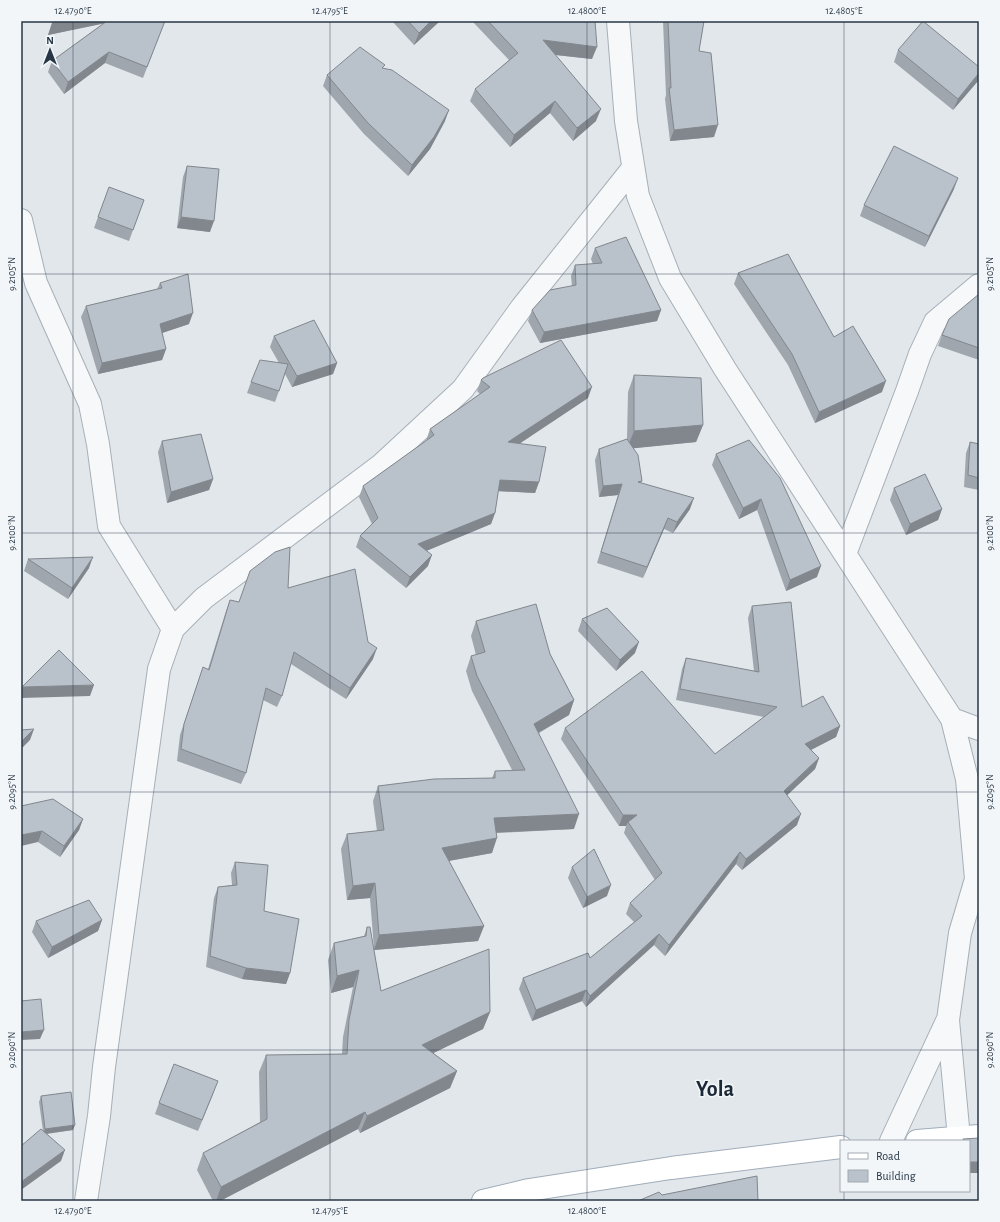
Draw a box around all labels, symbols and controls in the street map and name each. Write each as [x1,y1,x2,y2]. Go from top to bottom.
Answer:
text: 12.4790°E [55,6,92,16]
text: 12.4795°E [312,6,348,16]
text: 12.4800°E [568,6,606,16]
text: 12.4805°E [825,6,863,16]
north arrow [30,30,70,70]
text: N [46,35,54,46]
text: 9.2105°N [7,257,17,291]
text: 9.2105°N [985,257,995,291]
text: 9.2100°N [7,515,17,551]
text: 9.2100°N [985,515,995,551]
text: 9.2095°N [7,774,17,810]
text: 9.2095°N [985,774,995,810]
text: 9.2090°N [7,1032,17,1068]
text: 9.2090°N [985,1032,995,1068]
district label: Yola [696,1078,734,1100]
legend [840,1140,970,1192]
text: Road [876,1150,900,1162]
text: Building [876,1170,916,1182]
text: 12.4790°E [55,1206,92,1216]
text: 12.4795°E [312,1206,348,1216]
text: 12.4800°E [568,1206,606,1216]

